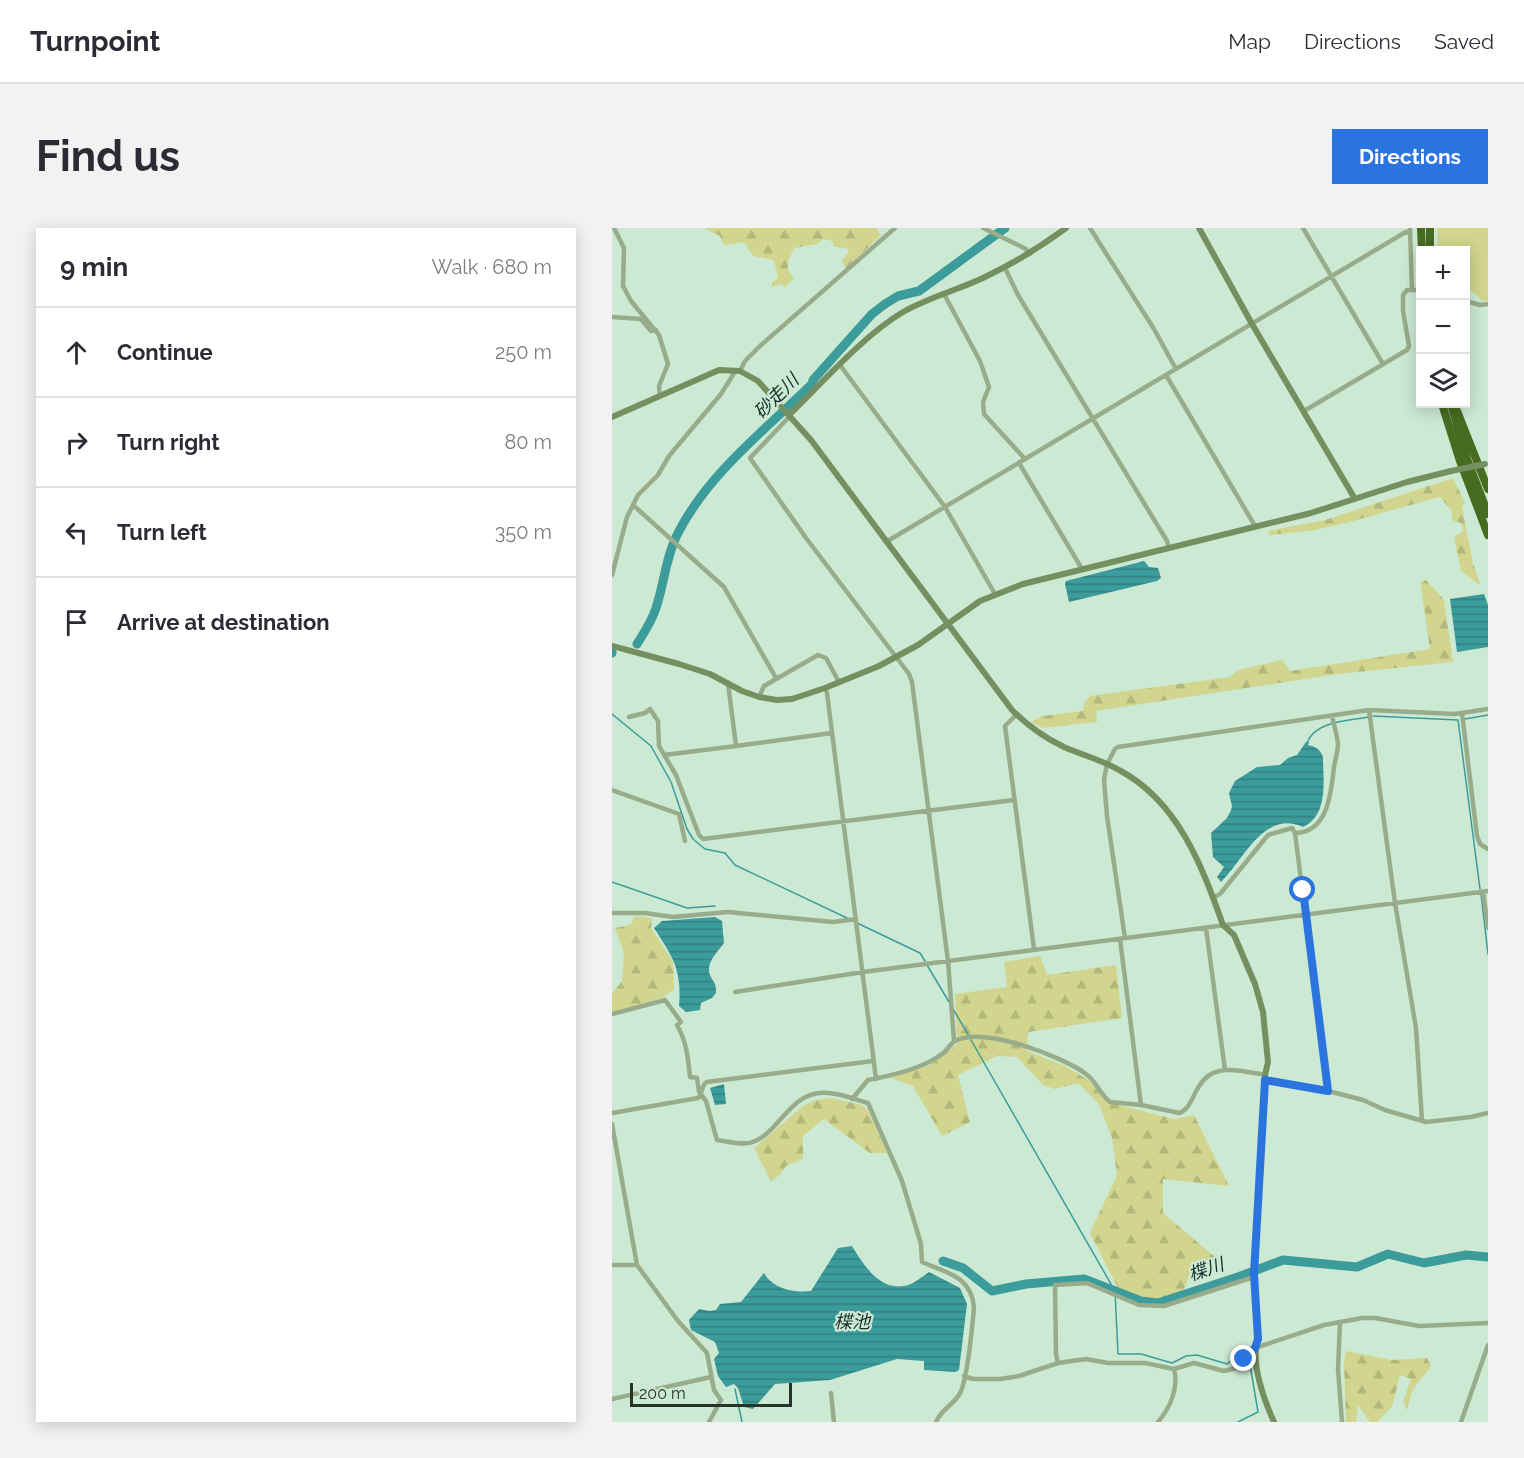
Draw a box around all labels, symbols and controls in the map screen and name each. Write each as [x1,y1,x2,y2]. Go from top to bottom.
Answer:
text: Turnpoint [30,25,160,58]
text: Map [1228,29,1271,54]
text: Directions [1304,29,1401,54]
text: Saved [1434,29,1494,54]
button: Directions [1332,129,1488,184]
text: Find us [36,132,180,181]
map controls [1416,246,1470,408]
button: + [1416,246,1470,300]
text: 9 min [60,252,128,282]
text: Walk · 680 m [432,255,552,279]
button: − [1416,300,1470,354]
icon: ahead [60,336,93,369]
text: Continue [117,339,213,365]
text: 250 m [495,340,552,364]
button: layers [1416,354,1470,408]
water label: 砂走川 [749,368,804,423]
icon: right [60,426,93,459]
text: Turn right [117,429,220,455]
text: 80 m [504,430,552,454]
icon: left [60,516,93,549]
text: Turn left [117,519,207,545]
text: 350 m [495,520,552,544]
icon: arrive [60,606,93,639]
text: Arrive at destination [117,609,330,635]
route start [1289,876,1315,902]
water label: 楪川 [1186,1253,1228,1285]
water label: 楪池 [834,1311,872,1332]
route end [1230,1345,1256,1371]
scale bar [630,1380,792,1408]
text: 200 m [639,1384,686,1403]

